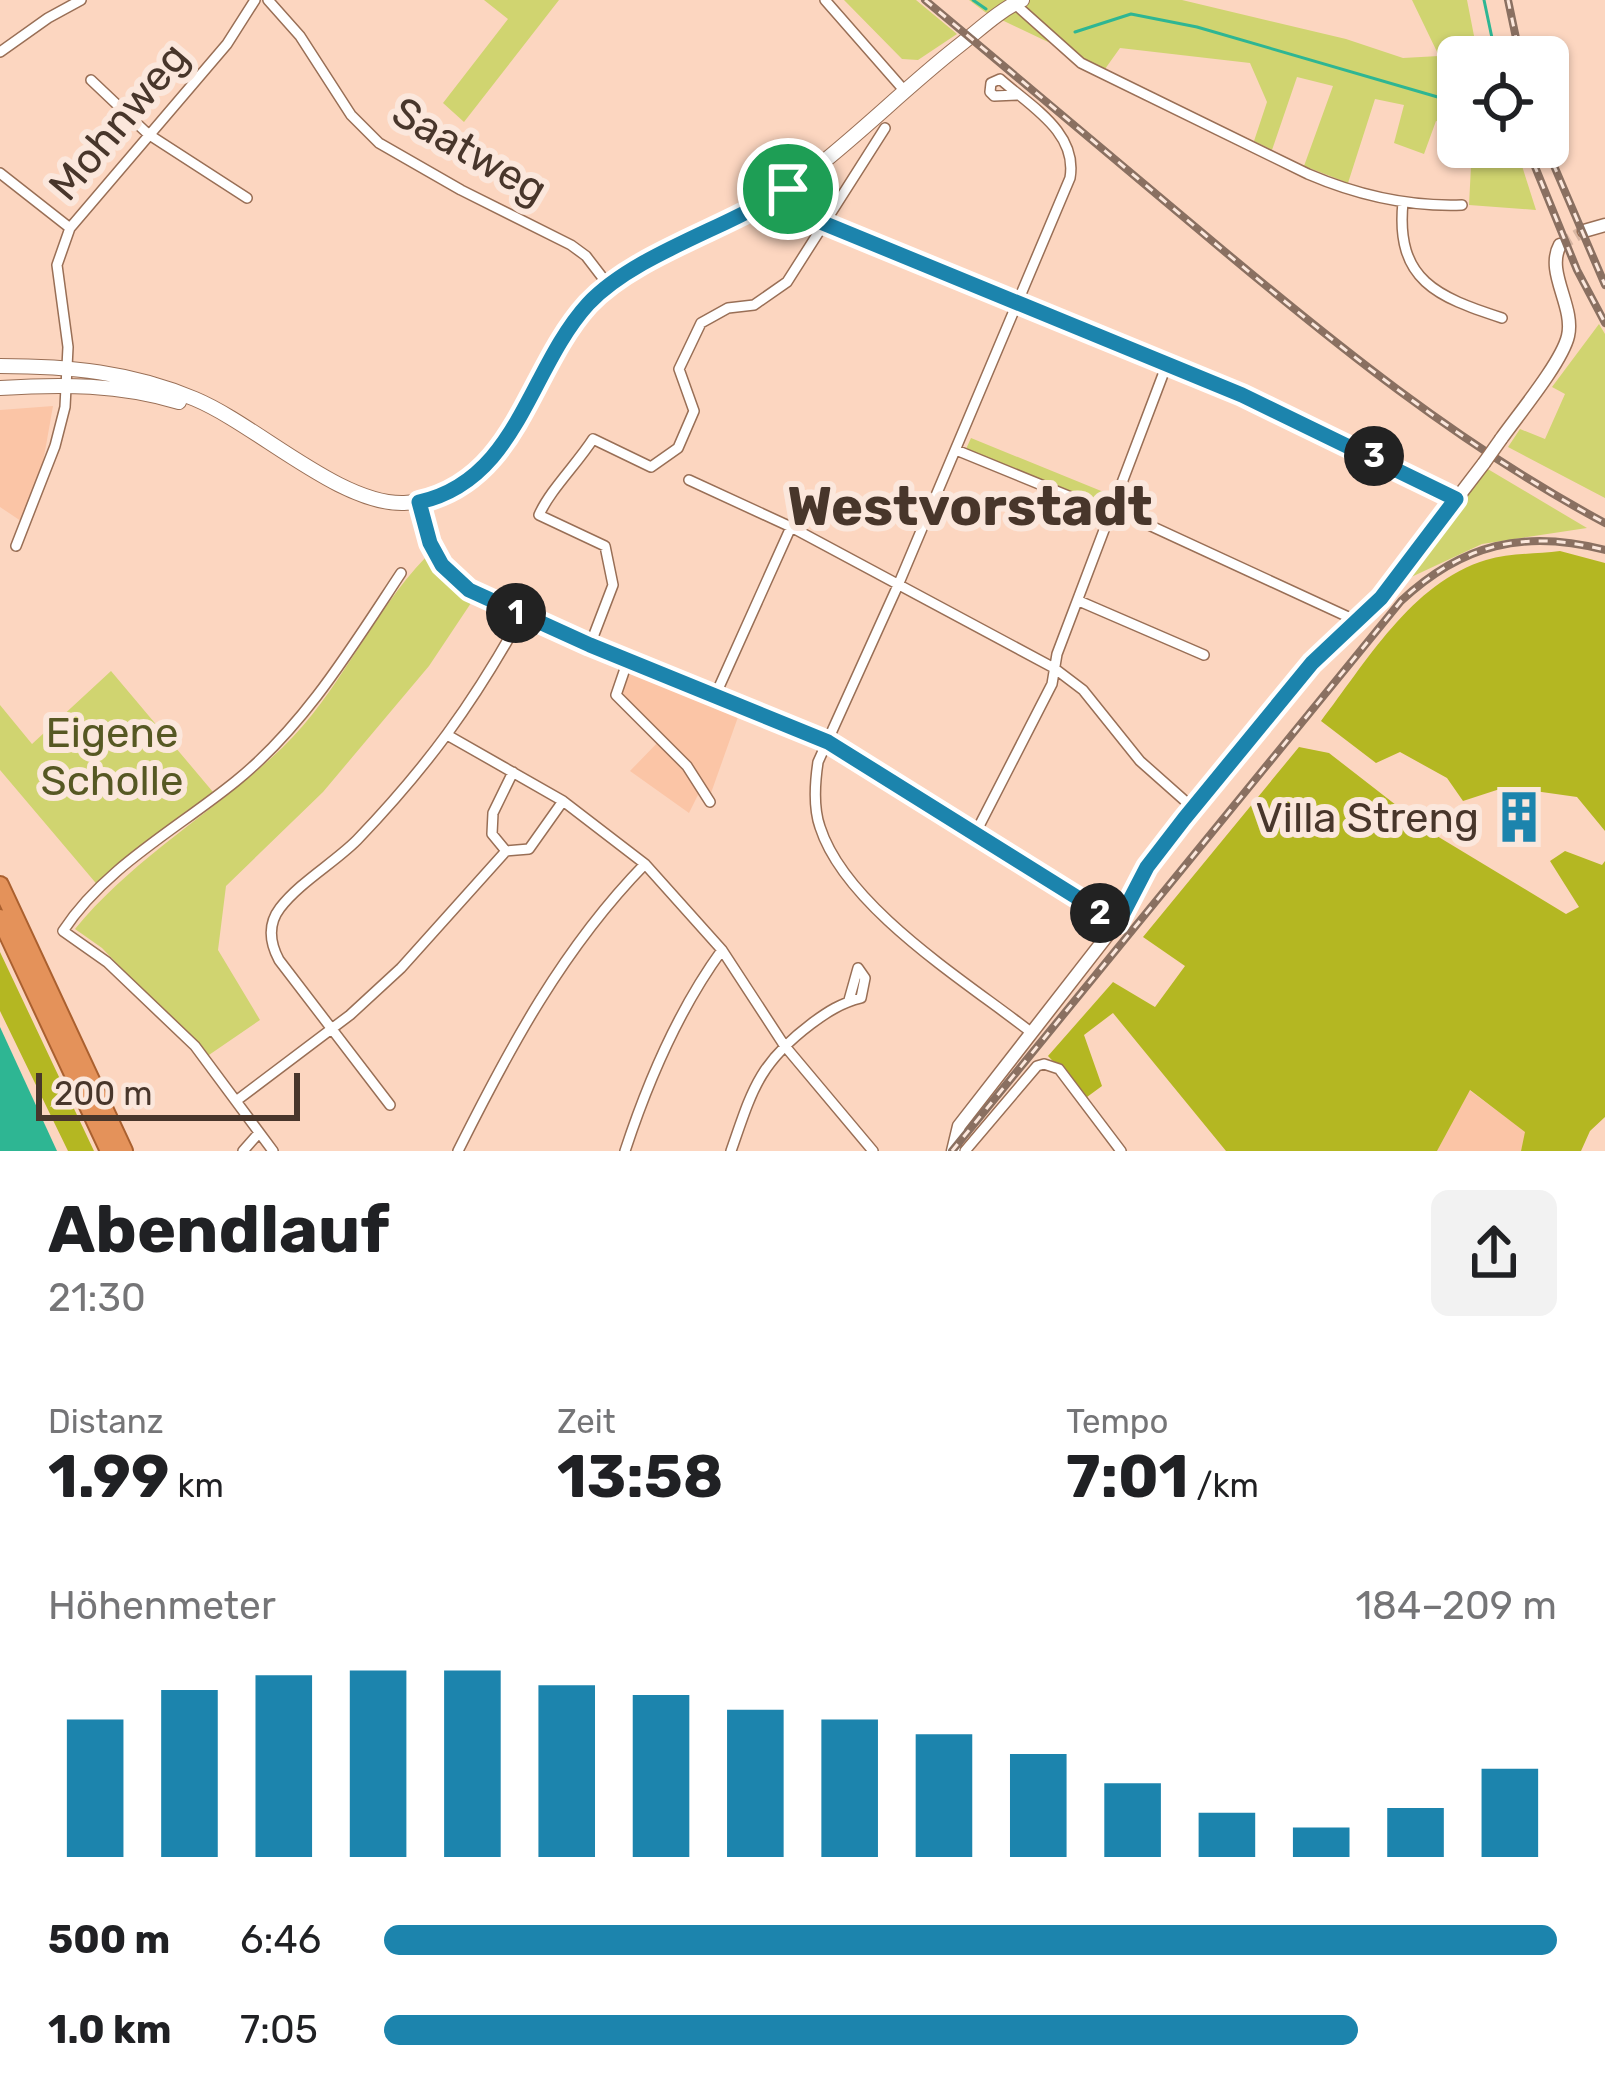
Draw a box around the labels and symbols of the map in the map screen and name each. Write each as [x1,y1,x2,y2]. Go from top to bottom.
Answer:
street label: Mohnweg [39,33,199,210]
street label: Saatweg [383,87,556,215]
pin [737,138,839,240]
pin: 3 [1344,426,1404,486]
district label: Westvorstadt [787,475,1153,539]
pin: 1 [486,583,546,643]
park label: Eigene Scholle [41,708,183,806]
building icon: Villa Streng [1490,788,1548,846]
place label: Villa Streng [1255,793,1479,843]
pin: 2 [1070,883,1130,943]
scale bar [36,1067,300,1120]

